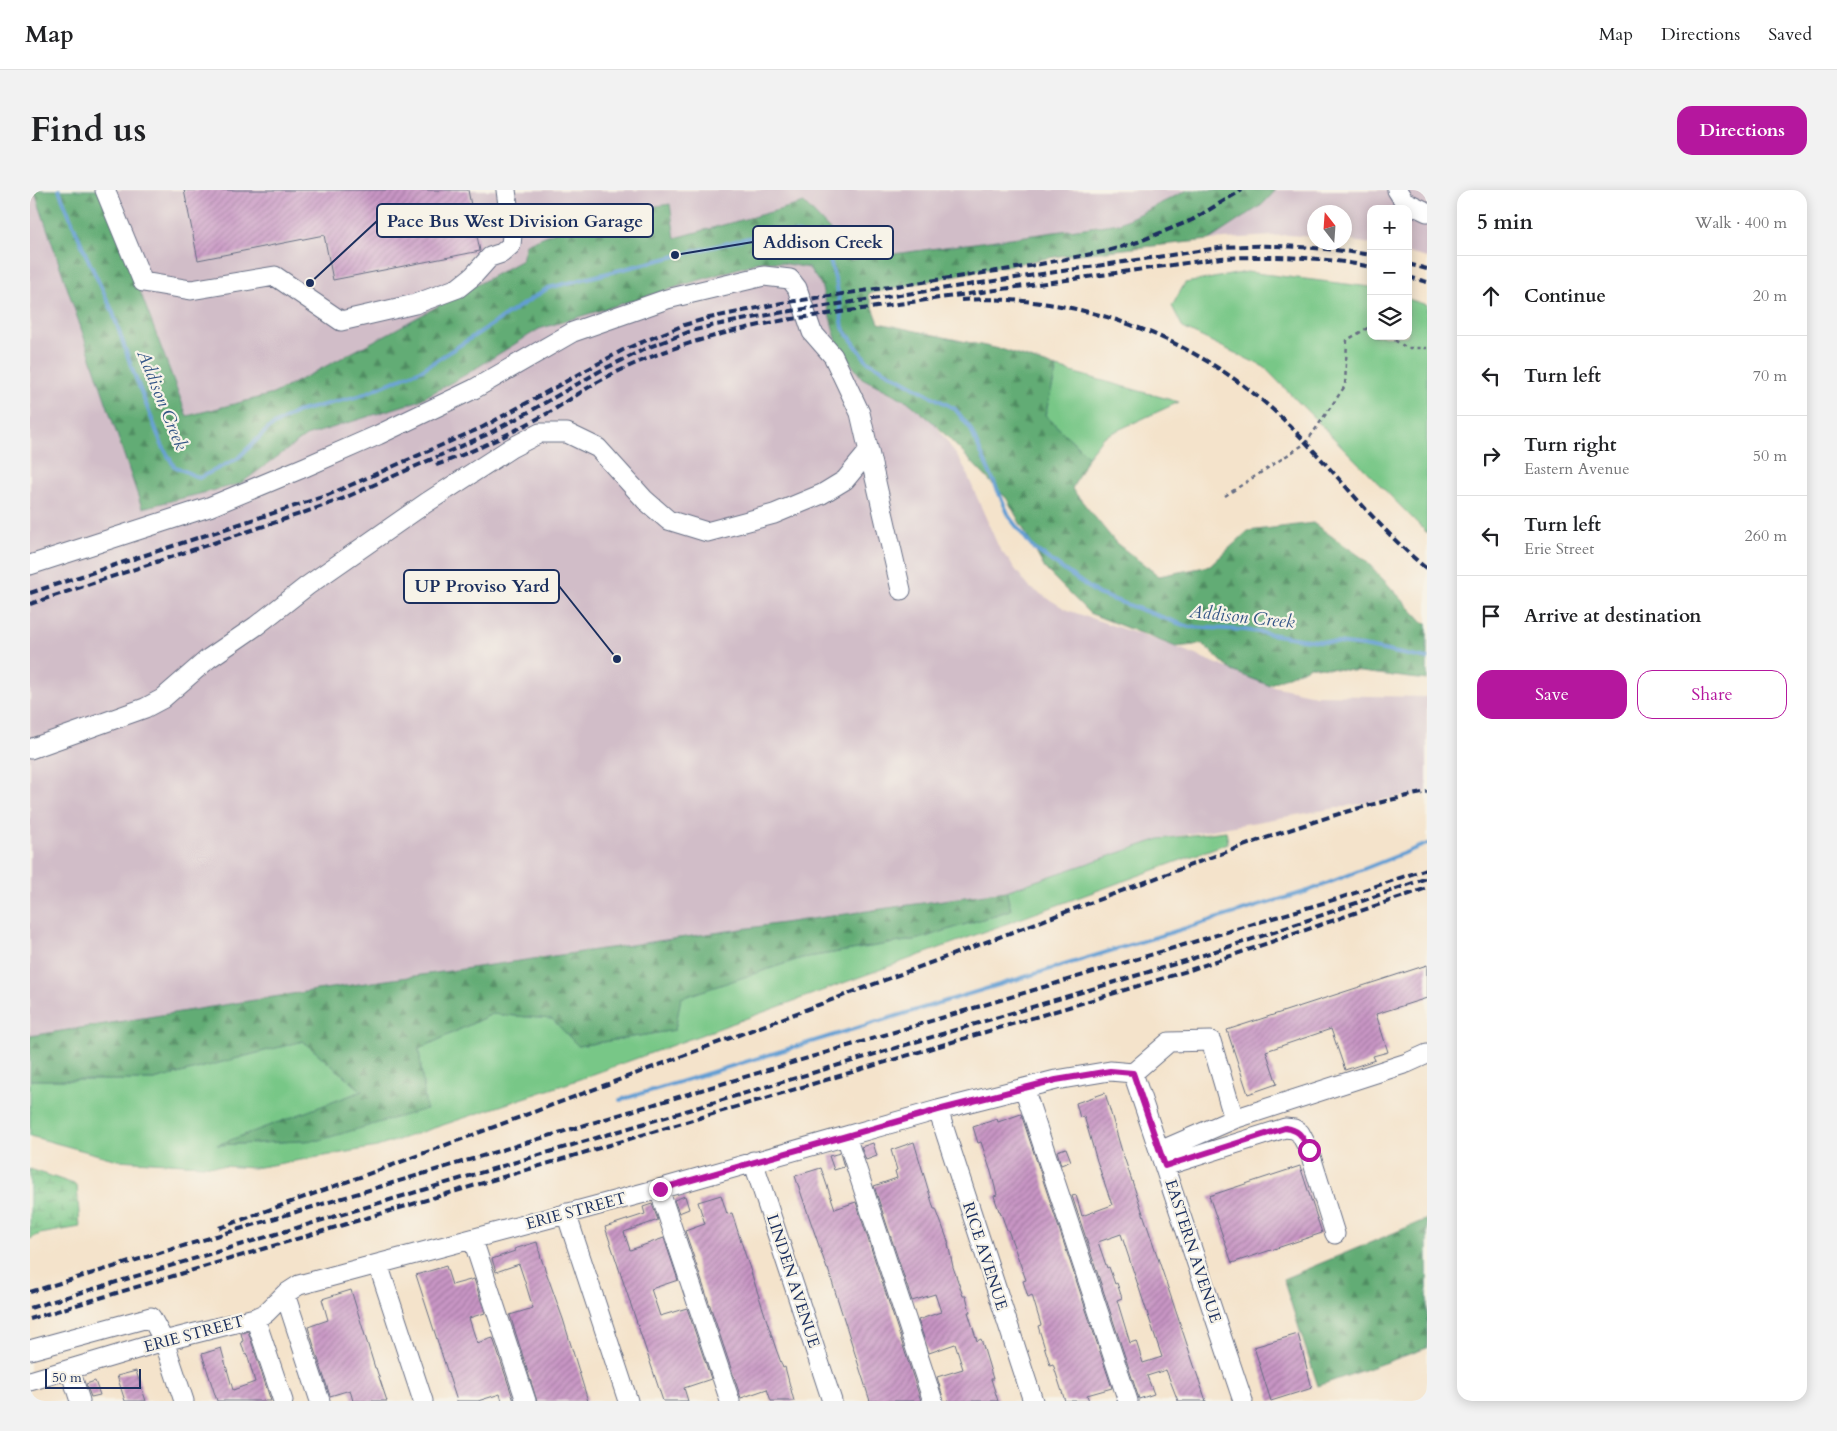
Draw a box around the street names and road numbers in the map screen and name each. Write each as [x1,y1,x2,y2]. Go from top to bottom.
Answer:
street label: EASTERN AVENUE [1159,1177,1227,1326]
street label: ERIE STREET [523,1187,629,1235]
street label: RICE AVENUE [957,1199,1013,1313]
street label: LINDEN AVENUE [761,1211,825,1351]
street label: ERIE STREET [141,1310,247,1358]

